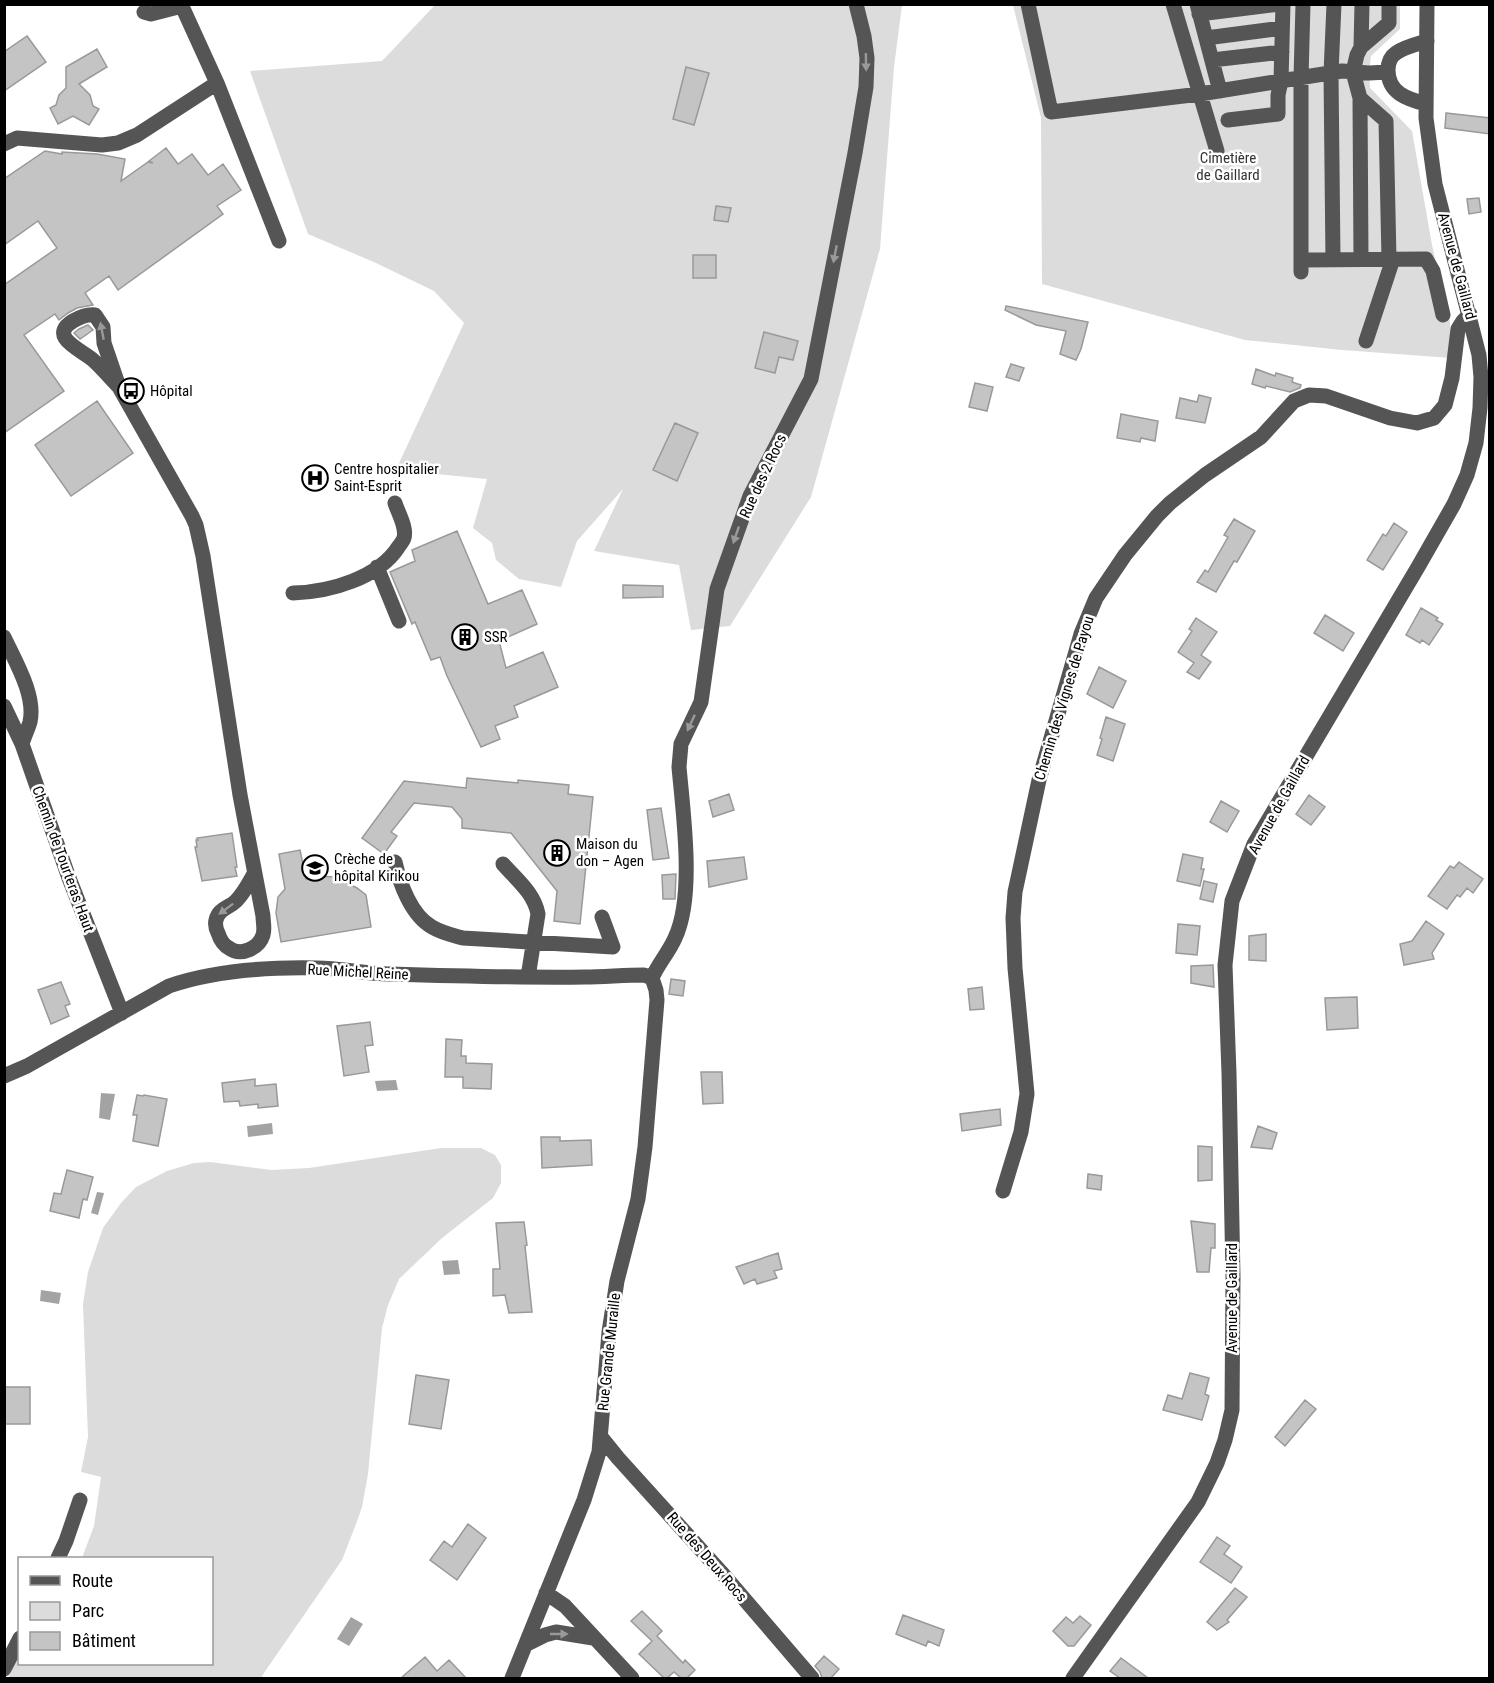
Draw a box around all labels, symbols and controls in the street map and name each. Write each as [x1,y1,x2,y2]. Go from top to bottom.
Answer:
one-way arrow [861,52,871,71]
park label: Cimetière de Gaillard [1196,149,1260,184]
street label: Avenue de Gaillard [1434,211,1480,321]
one-way arrow [830,245,839,264]
one-way arrow [97,321,106,340]
bus stop icon: Hôpital [116,376,146,406]
place label: Hôpital [150,382,193,400]
street label: Rue des 2 Rocs [736,431,790,521]
place label: Centre hospitalier Saint-Esprit [334,460,439,495]
hospital icon: Centre hospitalier Saint-Esprit [300,463,330,493]
one-way arrow [731,526,741,544]
street label: Chemin des Vignes de Payou [1030,614,1098,782]
building icon: SSR [450,622,480,652]
place label: SSR [484,628,508,646]
one-way arrow [686,714,696,732]
street label: Avenue de Gaillard [1244,753,1314,857]
street label: Chemin de Tourteras Haut [28,784,98,934]
place label: Maison du don – Agen [576,835,644,870]
building icon: Maison du don – Agen [542,838,572,868]
place label: Crèche de hôpital Kirikou [334,850,419,885]
school or university icon: Crèche de hôpital Kirikou [300,853,330,883]
one-way arrow [218,903,234,915]
street label: Rue Michel Reine [307,960,409,984]
street label: Avenue de Gaillard [1223,1243,1241,1353]
street label: Rue Grande Muraille [594,1292,624,1412]
street label: Rue des Deux Rocs [663,1509,751,1606]
legend [18,1557,213,1665]
text: Route [72,1570,113,1591]
text: Parc [72,1600,104,1621]
one-way arrow [550,1629,569,1639]
text: Bâtiment [72,1630,136,1651]

